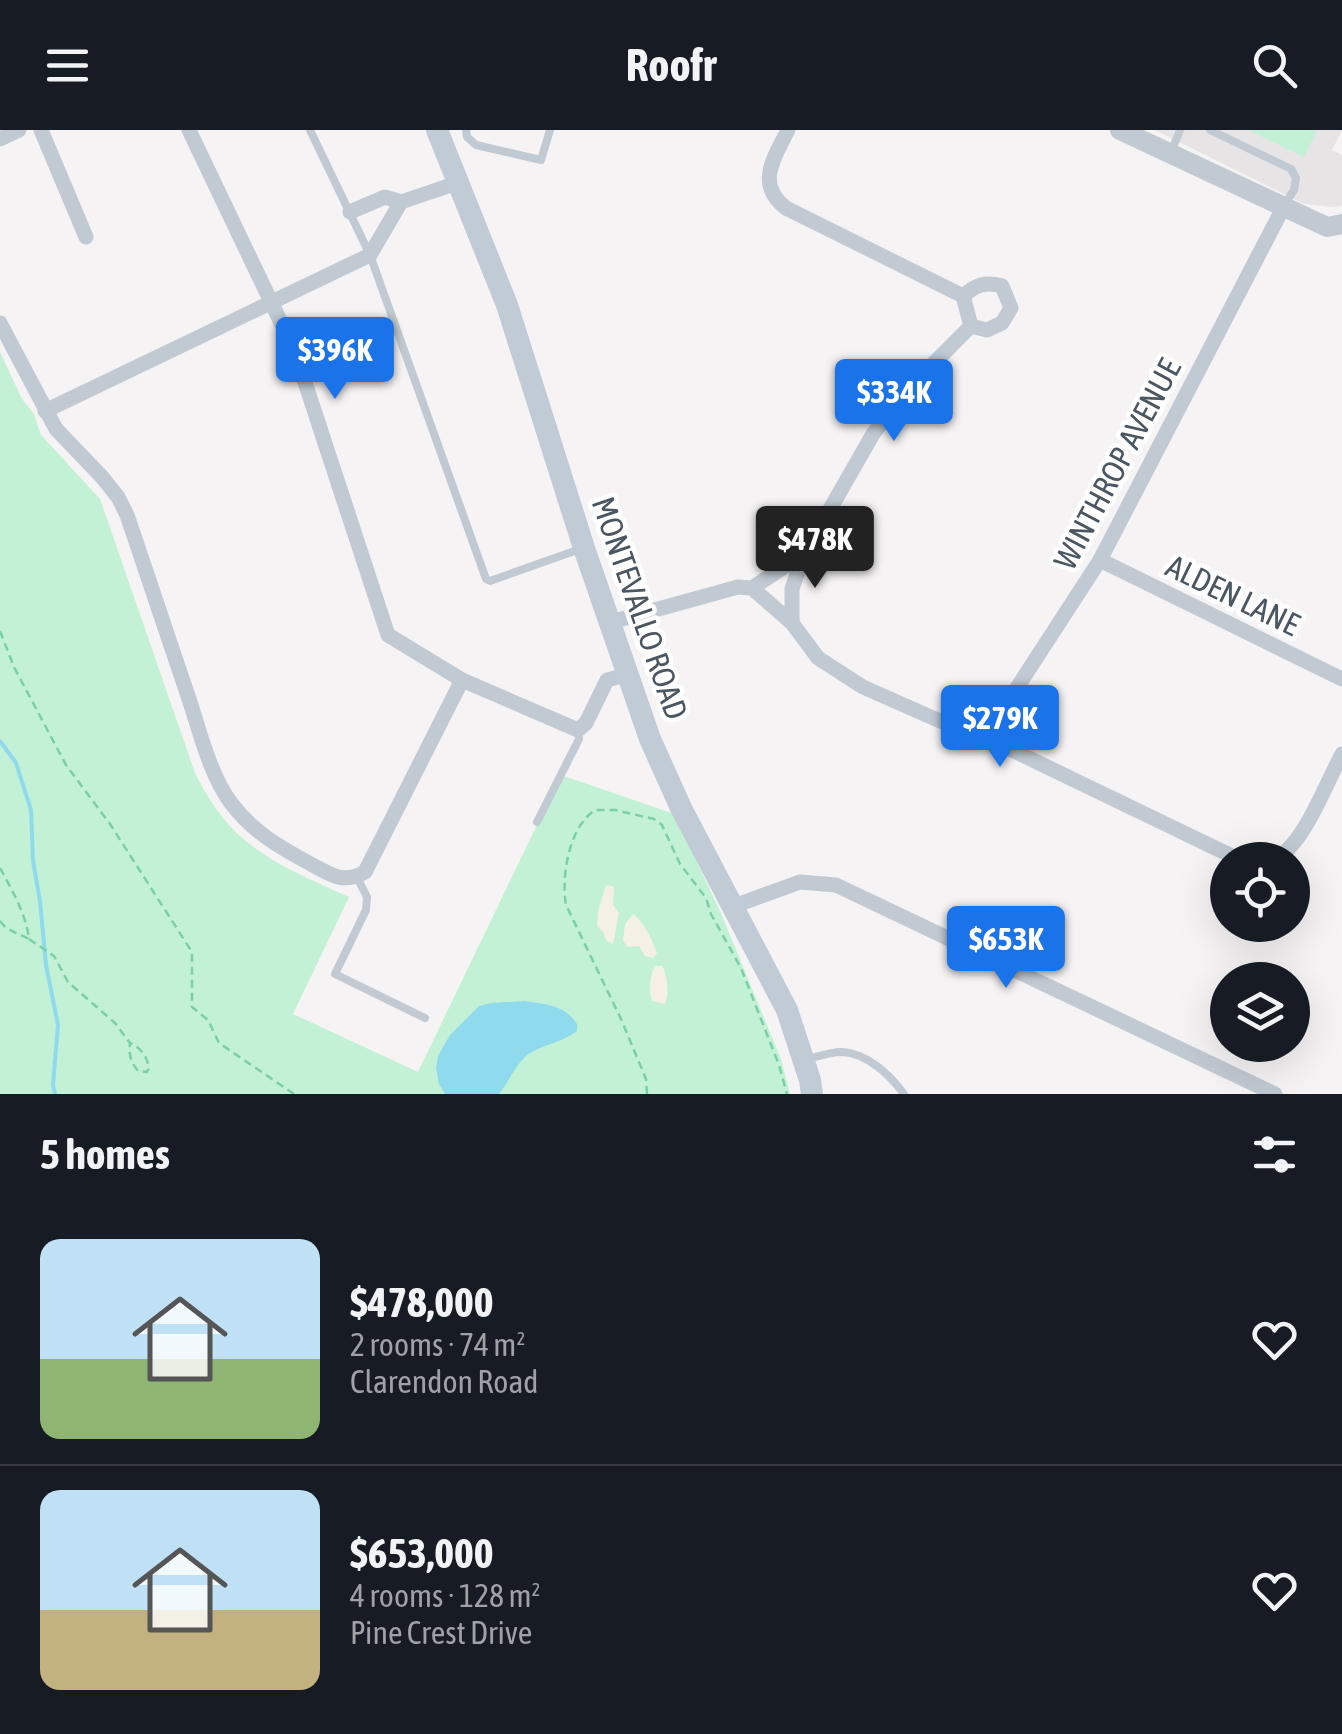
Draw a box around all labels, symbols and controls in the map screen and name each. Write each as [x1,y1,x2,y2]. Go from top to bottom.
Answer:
icon: menu [40,38,95,93]
icon: search [1247,38,1302,93]
text: Roofr [626,39,716,91]
pin: $396K [265,317,405,402]
text: $396K [298,331,372,368]
street label: WINTHROP AVENUE [1046,352,1188,576]
pin: $334K [824,359,964,444]
text: $334K [857,373,931,410]
street label: MONTEVALLO ROAD [585,492,695,724]
pin: $478K [745,506,885,591]
text: $478K [778,520,852,557]
street label: ALDEN LANE [1160,547,1306,643]
pin: $279K [930,685,1070,770]
text: $279K [963,699,1037,736]
map controls [1210,842,1310,1062]
button: locate [1210,842,1310,942]
pin: $653K [936,906,1076,991]
text: $653K [969,920,1043,957]
button: layers [1210,962,1310,1062]
icon: filters [1247,1127,1302,1182]
text: 5 homes [40,1130,170,1178]
text: $478,000 [350,1278,494,1326]
icon: home [120,1279,240,1399]
icon: heart [1247,1312,1302,1367]
text: 2 rooms · 74 m² [350,1326,525,1363]
text: Clarendon Road [350,1363,538,1400]
text: $653,000 [350,1529,494,1577]
icon: home [120,1530,240,1650]
icon: heart [1247,1563,1302,1618]
text: 4 rooms · 128 m² [350,1577,540,1614]
text: Pine Crest Drive [350,1614,532,1651]

